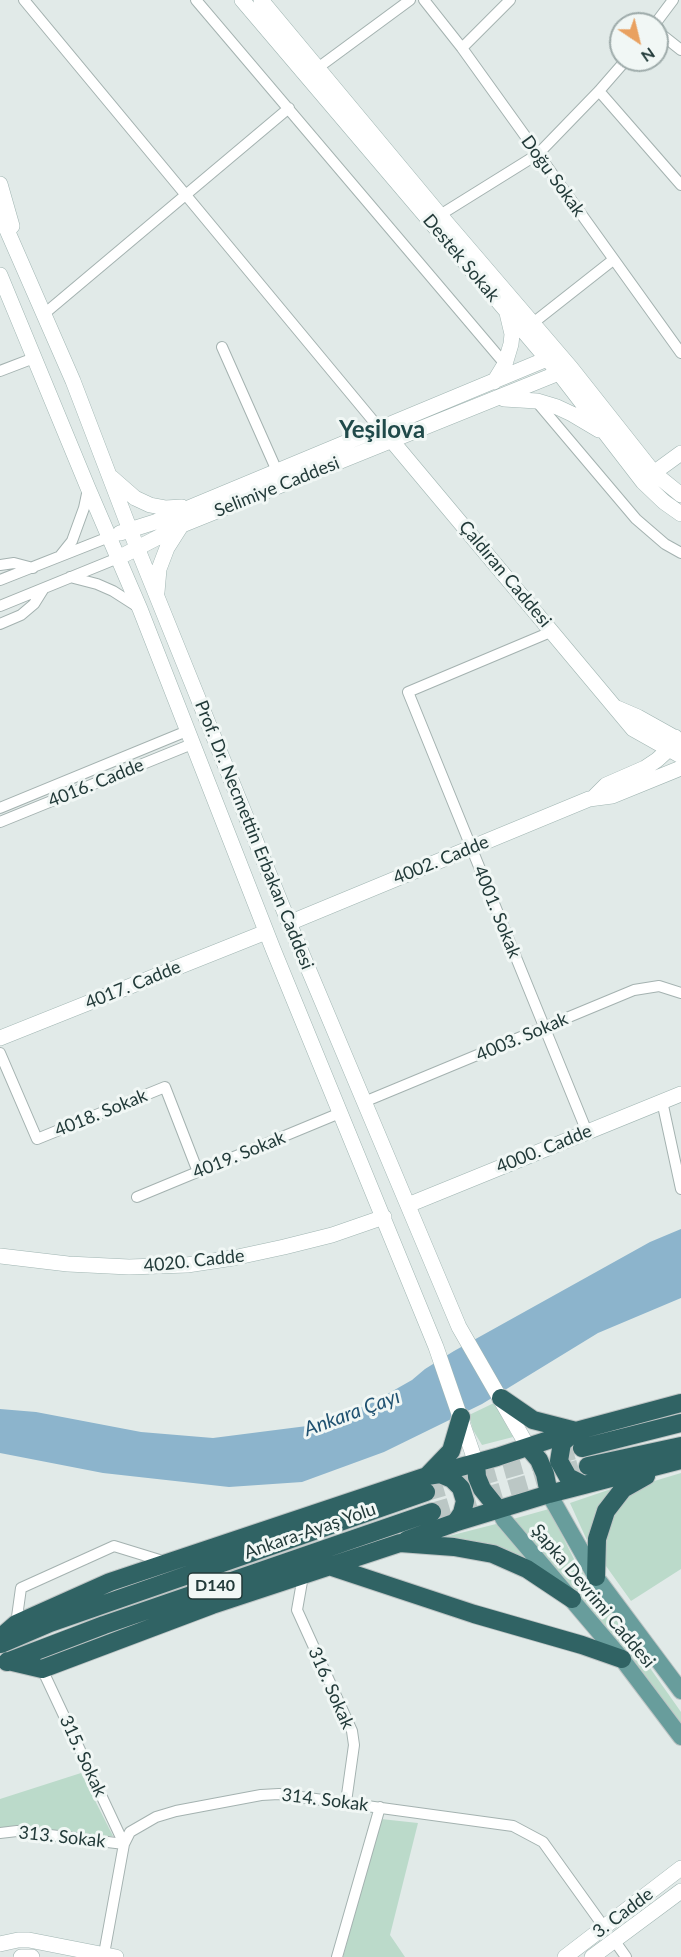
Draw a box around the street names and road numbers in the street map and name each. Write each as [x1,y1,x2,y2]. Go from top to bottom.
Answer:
street label: Doğu Sokak [516,131,590,221]
street label: Destek Sokak [418,210,504,306]
street label: Selimiye Caddesi [211,452,343,522]
street label: Çaldıran Caddesi [454,516,556,632]
street label: Prof. Dr. Necmettin Erbakan Caddesi [190,697,318,973]
street label: 4016. Cadde [45,754,147,812]
street label: 4002. Cadde [390,831,492,889]
street label: 4001. Sokak [469,863,525,961]
street label: 4017. Cadde [82,956,184,1014]
street label: 4003. Sokak [473,1008,571,1066]
street label: 4018. Sokak [52,1085,150,1141]
street label: 4000. Cadde [493,1120,595,1178]
street label: 4019. Sokak [190,1127,288,1183]
street label: 4020. Cadde [143,1245,245,1277]
street label: Ankara-Ayaş Yolu [241,1498,379,1564]
street label: Şapka Devrimi Caddesi [527,1520,659,1672]
road number: D140 [188,1573,242,1599]
street label: 316. Sokak [303,1644,359,1732]
street label: 315. Sokak [55,1712,111,1800]
street label: 314. Sokak [280,1784,370,1816]
street label: 313. Sokak [17,1822,107,1852]
street label: 3. Cadde [589,1883,657,1943]

